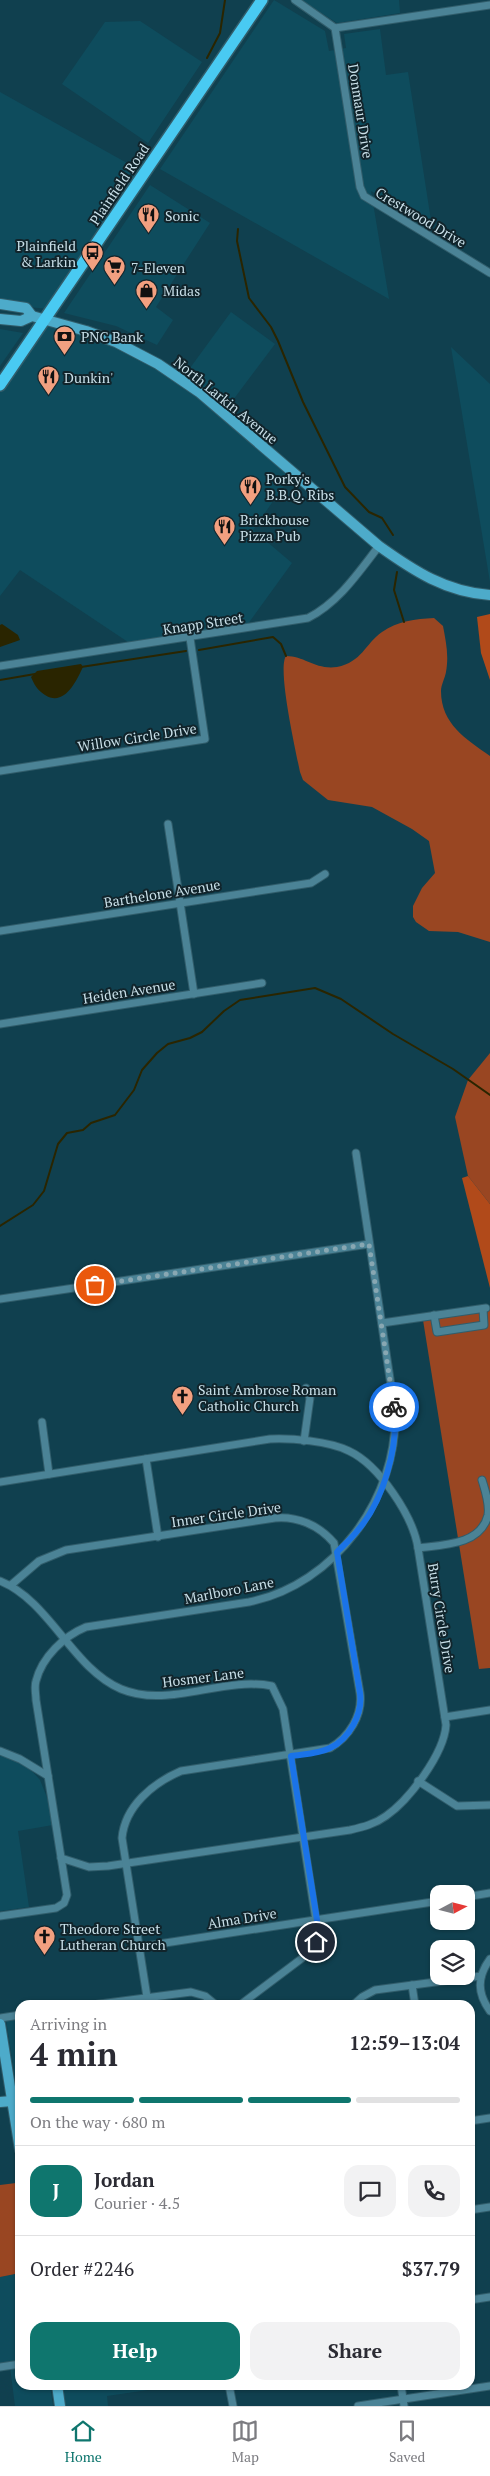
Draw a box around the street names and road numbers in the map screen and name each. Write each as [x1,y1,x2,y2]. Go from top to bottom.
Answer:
street label: Donmaur Drive [344,62,378,160]
street label: Plainfield Road [85,139,153,228]
street label: Crestwood Drive [372,182,470,252]
street label: North Larkin Avenue [170,352,282,448]
street label: Knapp Street [161,607,245,639]
street label: Willow Circle Drive [76,718,198,756]
street label: Barthelone Avenue [102,874,222,912]
street label: Heiden Avenue [81,974,177,1008]
street label: Inner Circle Drive [170,1497,282,1531]
street label: Burry Circle Drive [424,1562,460,1674]
street label: Marlboro Lane [183,1572,275,1608]
street label: Hosmer Lane [161,1663,245,1691]
street label: Alma Drive [206,1903,278,1933]

